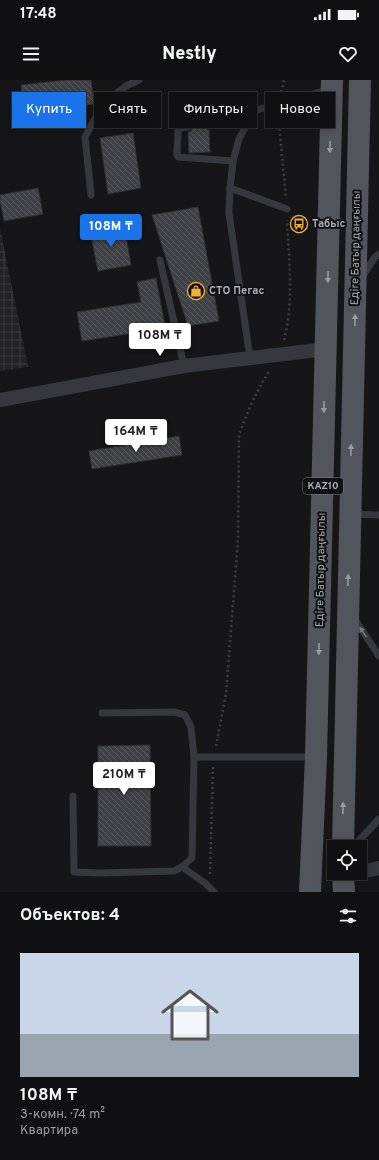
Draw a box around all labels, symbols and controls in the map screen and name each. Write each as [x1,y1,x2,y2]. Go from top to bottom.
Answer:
text: 17:48 [20,5,57,24]
icon: menu [20,43,42,65]
text: Nestly [162,43,217,66]
icon: heart [337,43,359,65]
chip: Купить [12,92,86,128]
chip: Снять [94,92,161,128]
chip: Фильтры [169,92,257,128]
chip: Новое [265,92,335,128]
one-way arrow [327,141,334,153]
street label: Едіге Батыр даңғылы [348,191,364,305]
pin: 108M ₸ [78,214,144,248]
bus stop icon: Табыс [289,214,309,234]
place label: Табыс [312,217,346,231]
text: 108M ₸ [89,219,133,235]
one-way arrow [324,271,331,283]
shop icon: СТО Пегас [186,281,206,301]
place label: СТО Пегас [209,284,264,298]
one-way arrow [351,314,358,326]
pin: 108M ₸ [127,323,193,357]
text: 108M ₸ [138,328,182,344]
one-way arrow [321,401,328,413]
pin: 164M ₸ [103,419,169,453]
text: 164M ₸ [114,424,158,440]
one-way arrow [348,444,355,456]
road number: KAZ10 [303,478,343,494]
street label: Едіге Батыр даңғылы [313,513,329,627]
one-way arrow [345,573,351,586]
one-way arrow [359,627,367,637]
one-way arrow [315,643,322,655]
pin: 210M ₸ [91,762,157,796]
text: 210M ₸ [102,767,146,783]
one-way arrow [340,802,347,814]
map controls [327,840,367,880]
button: locate [327,840,367,880]
text: Объектов: 4 [20,905,120,927]
icon: filters [337,905,359,927]
icon: home [154,979,226,1051]
text: 108M ₸ [20,1085,78,1107]
text: 3-комн. · 74 m² [20,1107,105,1123]
text: Квартира [20,1123,78,1139]

